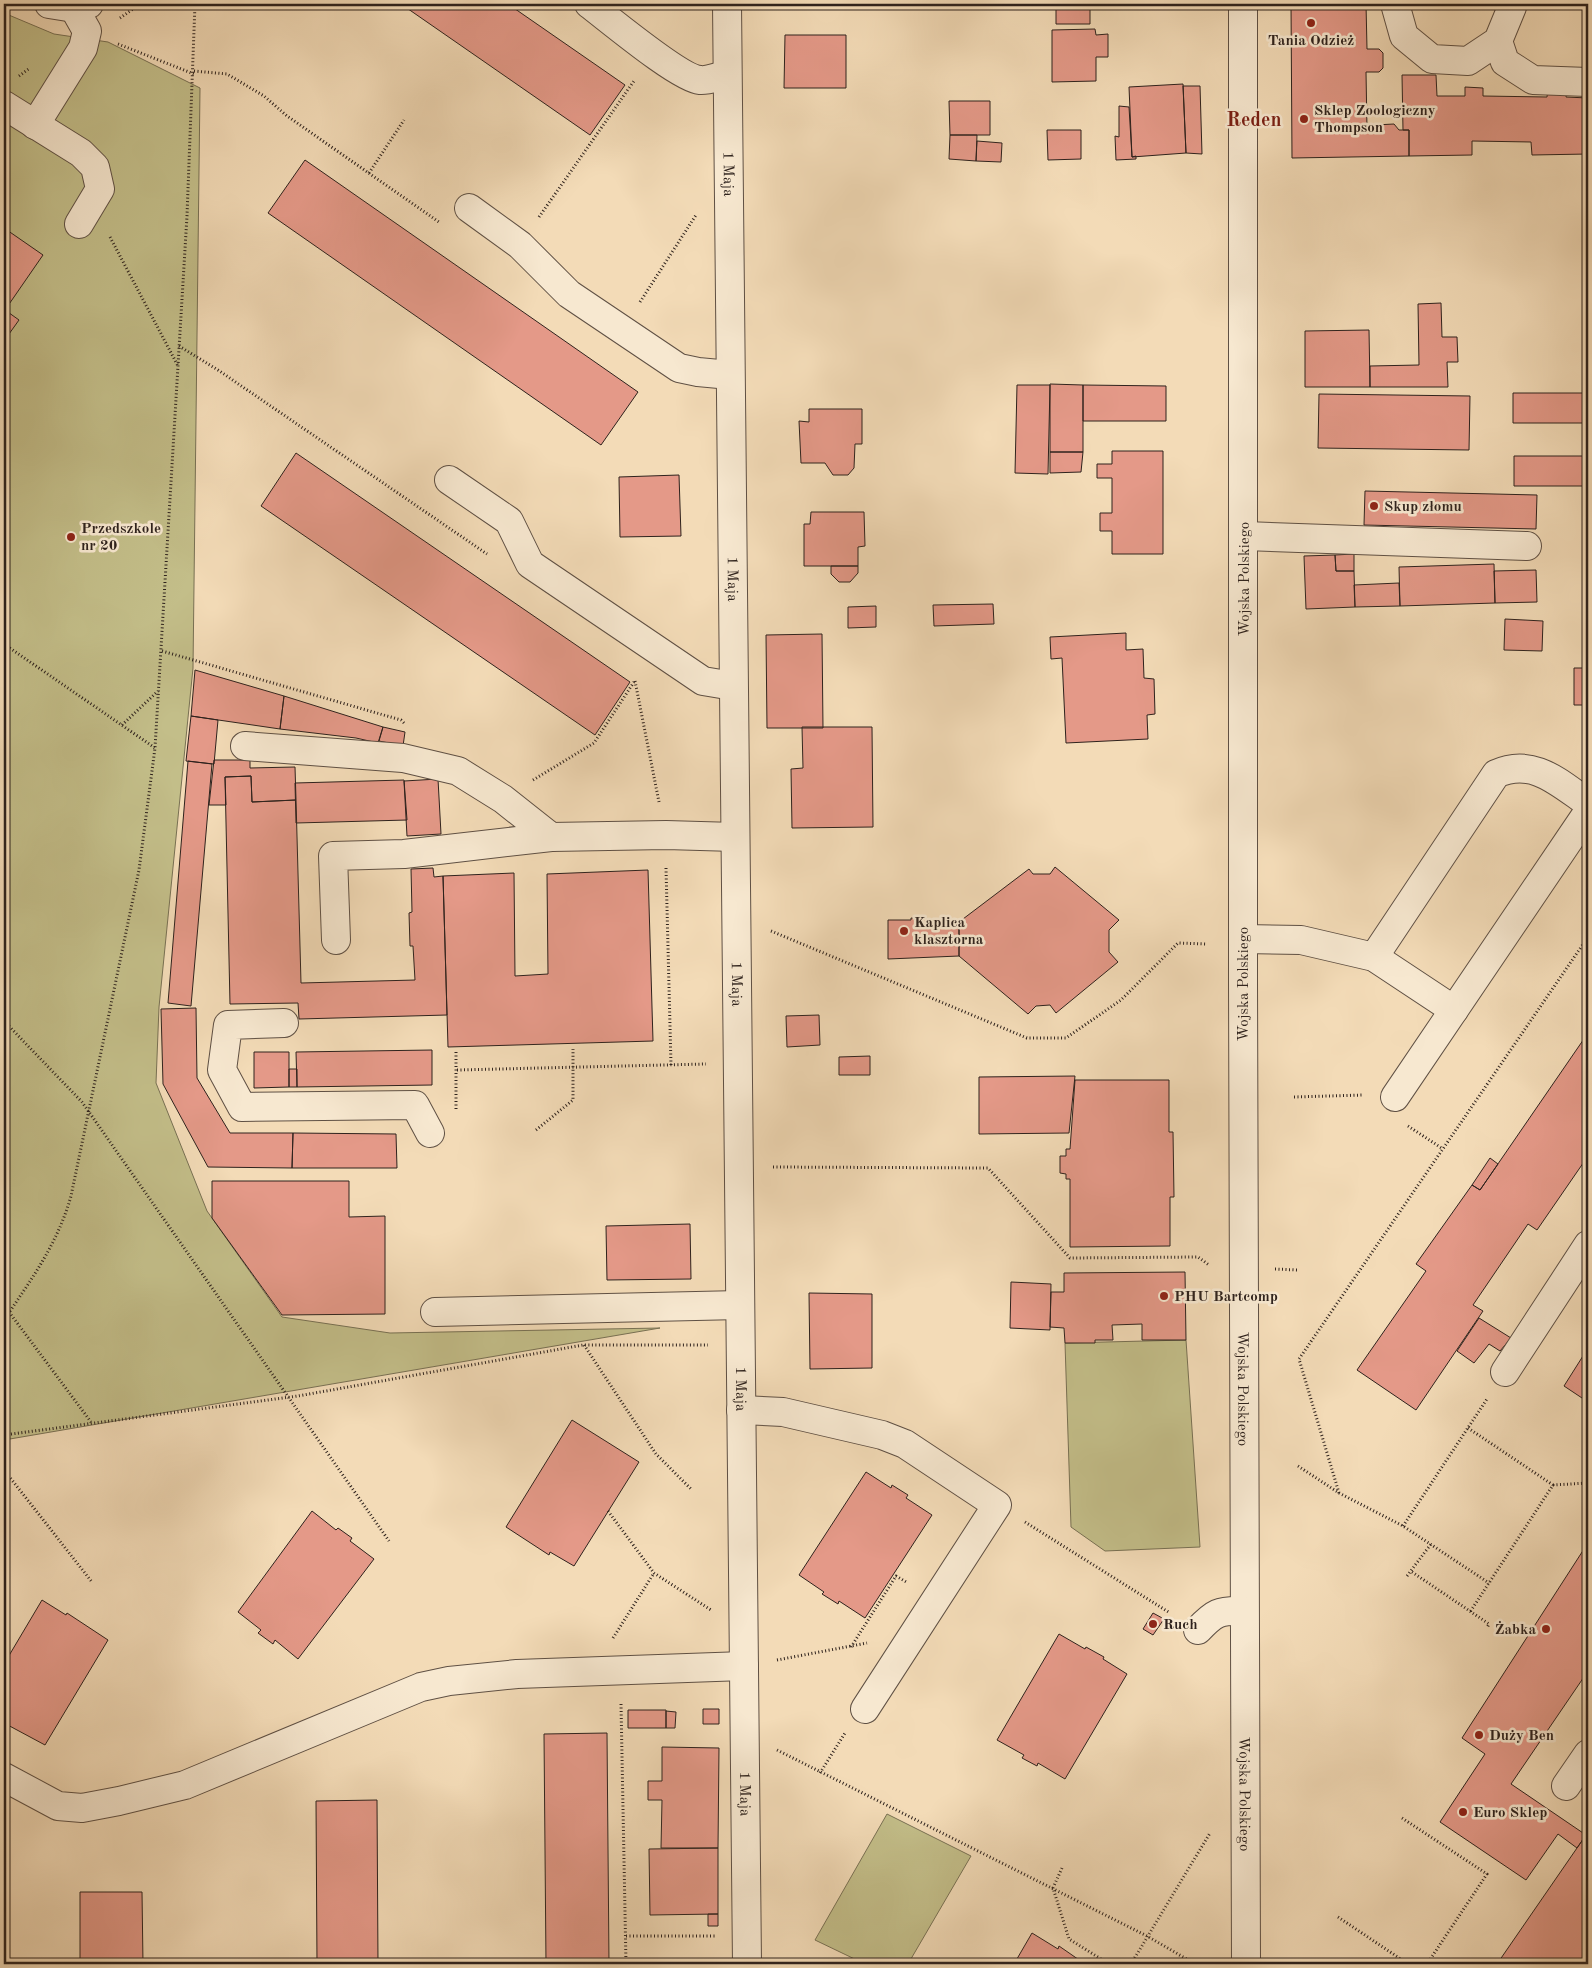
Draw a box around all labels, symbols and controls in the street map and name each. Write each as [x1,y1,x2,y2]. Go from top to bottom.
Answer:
marker: Tania Odzież [1305,17,1317,29]
place label: Tania Odzież [1268,34,1354,49]
place label: Sklep Zoologiczny Thompson [1314,104,1436,136]
district label: Reden [1226,111,1282,131]
marker: Sklep Zoologiczny Thompson [1298,113,1310,125]
street label: 1 Maja [720,151,735,197]
marker: Skup złomu [1368,500,1380,512]
place label: Skup złomu [1384,500,1462,515]
place label: Przedszkole nr 20 [81,522,161,554]
street label: Wojska Polskiego [1238,522,1253,636]
marker: Przedszkole nr 20 [65,531,77,543]
street label: 1 Maja [724,556,739,602]
place label: Kaplica klasztorna [914,916,984,948]
marker: Kaplica klasztorna [898,925,910,937]
street label: Wojska Polskiego [1237,927,1252,1041]
street label: 1 Maja [728,961,743,1007]
marker: PHU Bartcomp [1158,1290,1170,1302]
place label: PHU Bartcomp [1174,1290,1278,1305]
street label: Wojska Polskiego [1234,1332,1249,1446]
street label: 1 Maja [732,1366,747,1412]
marker: Ruch [1147,1618,1159,1630]
place label: Ruch [1163,1618,1198,1633]
place label: Żabka [1495,1621,1536,1638]
marker: Żabka [1540,1623,1552,1635]
marker: Duży Ben [1473,1729,1485,1741]
place label: Duży Ben [1489,1729,1554,1744]
street label: Wojska Polskiego [1235,1737,1251,1851]
street label: 1 Maja [736,1771,752,1817]
marker: Euro Sklep [1457,1806,1469,1818]
place label: Euro Sklep [1473,1806,1547,1821]

